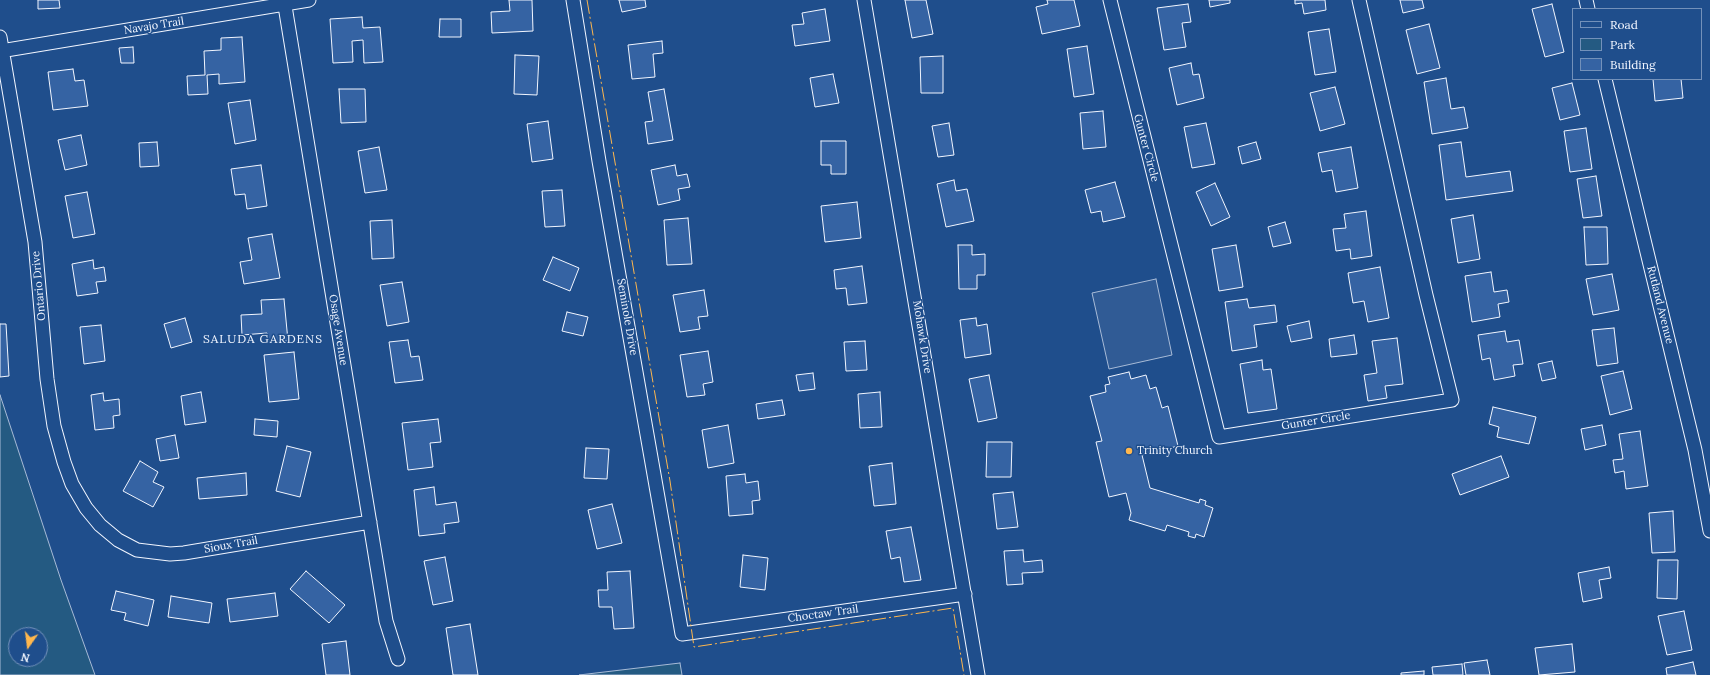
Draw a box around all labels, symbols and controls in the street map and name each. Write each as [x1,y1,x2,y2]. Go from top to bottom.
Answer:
legend [1572,8,1702,80]
street label: Navajo Trail [123,15,185,37]
text: Road [1610,17,1638,32]
text: Park [1610,37,1635,52]
text: Building [1610,57,1656,72]
street label: Gunter Circle [1131,113,1161,183]
street label: Ontario Drive [29,251,49,321]
street label: Rutland Avenue [1644,265,1676,345]
street label: Seminole Drive [614,278,640,356]
street label: Osage Avenue [326,294,350,366]
street label: Mohawk Drive [910,300,934,374]
district label: SALUDA GARDENS [203,333,323,347]
street label: Gunter Circle [1281,409,1351,433]
place label: Trinity Church [1137,444,1213,458]
marker: Trinity Church [1124,446,1134,456]
street label: Sioux Trail [203,534,259,556]
street label: Choctaw Trail [787,603,859,625]
north arrow [8,627,48,667]
text: N [20,650,31,665]

